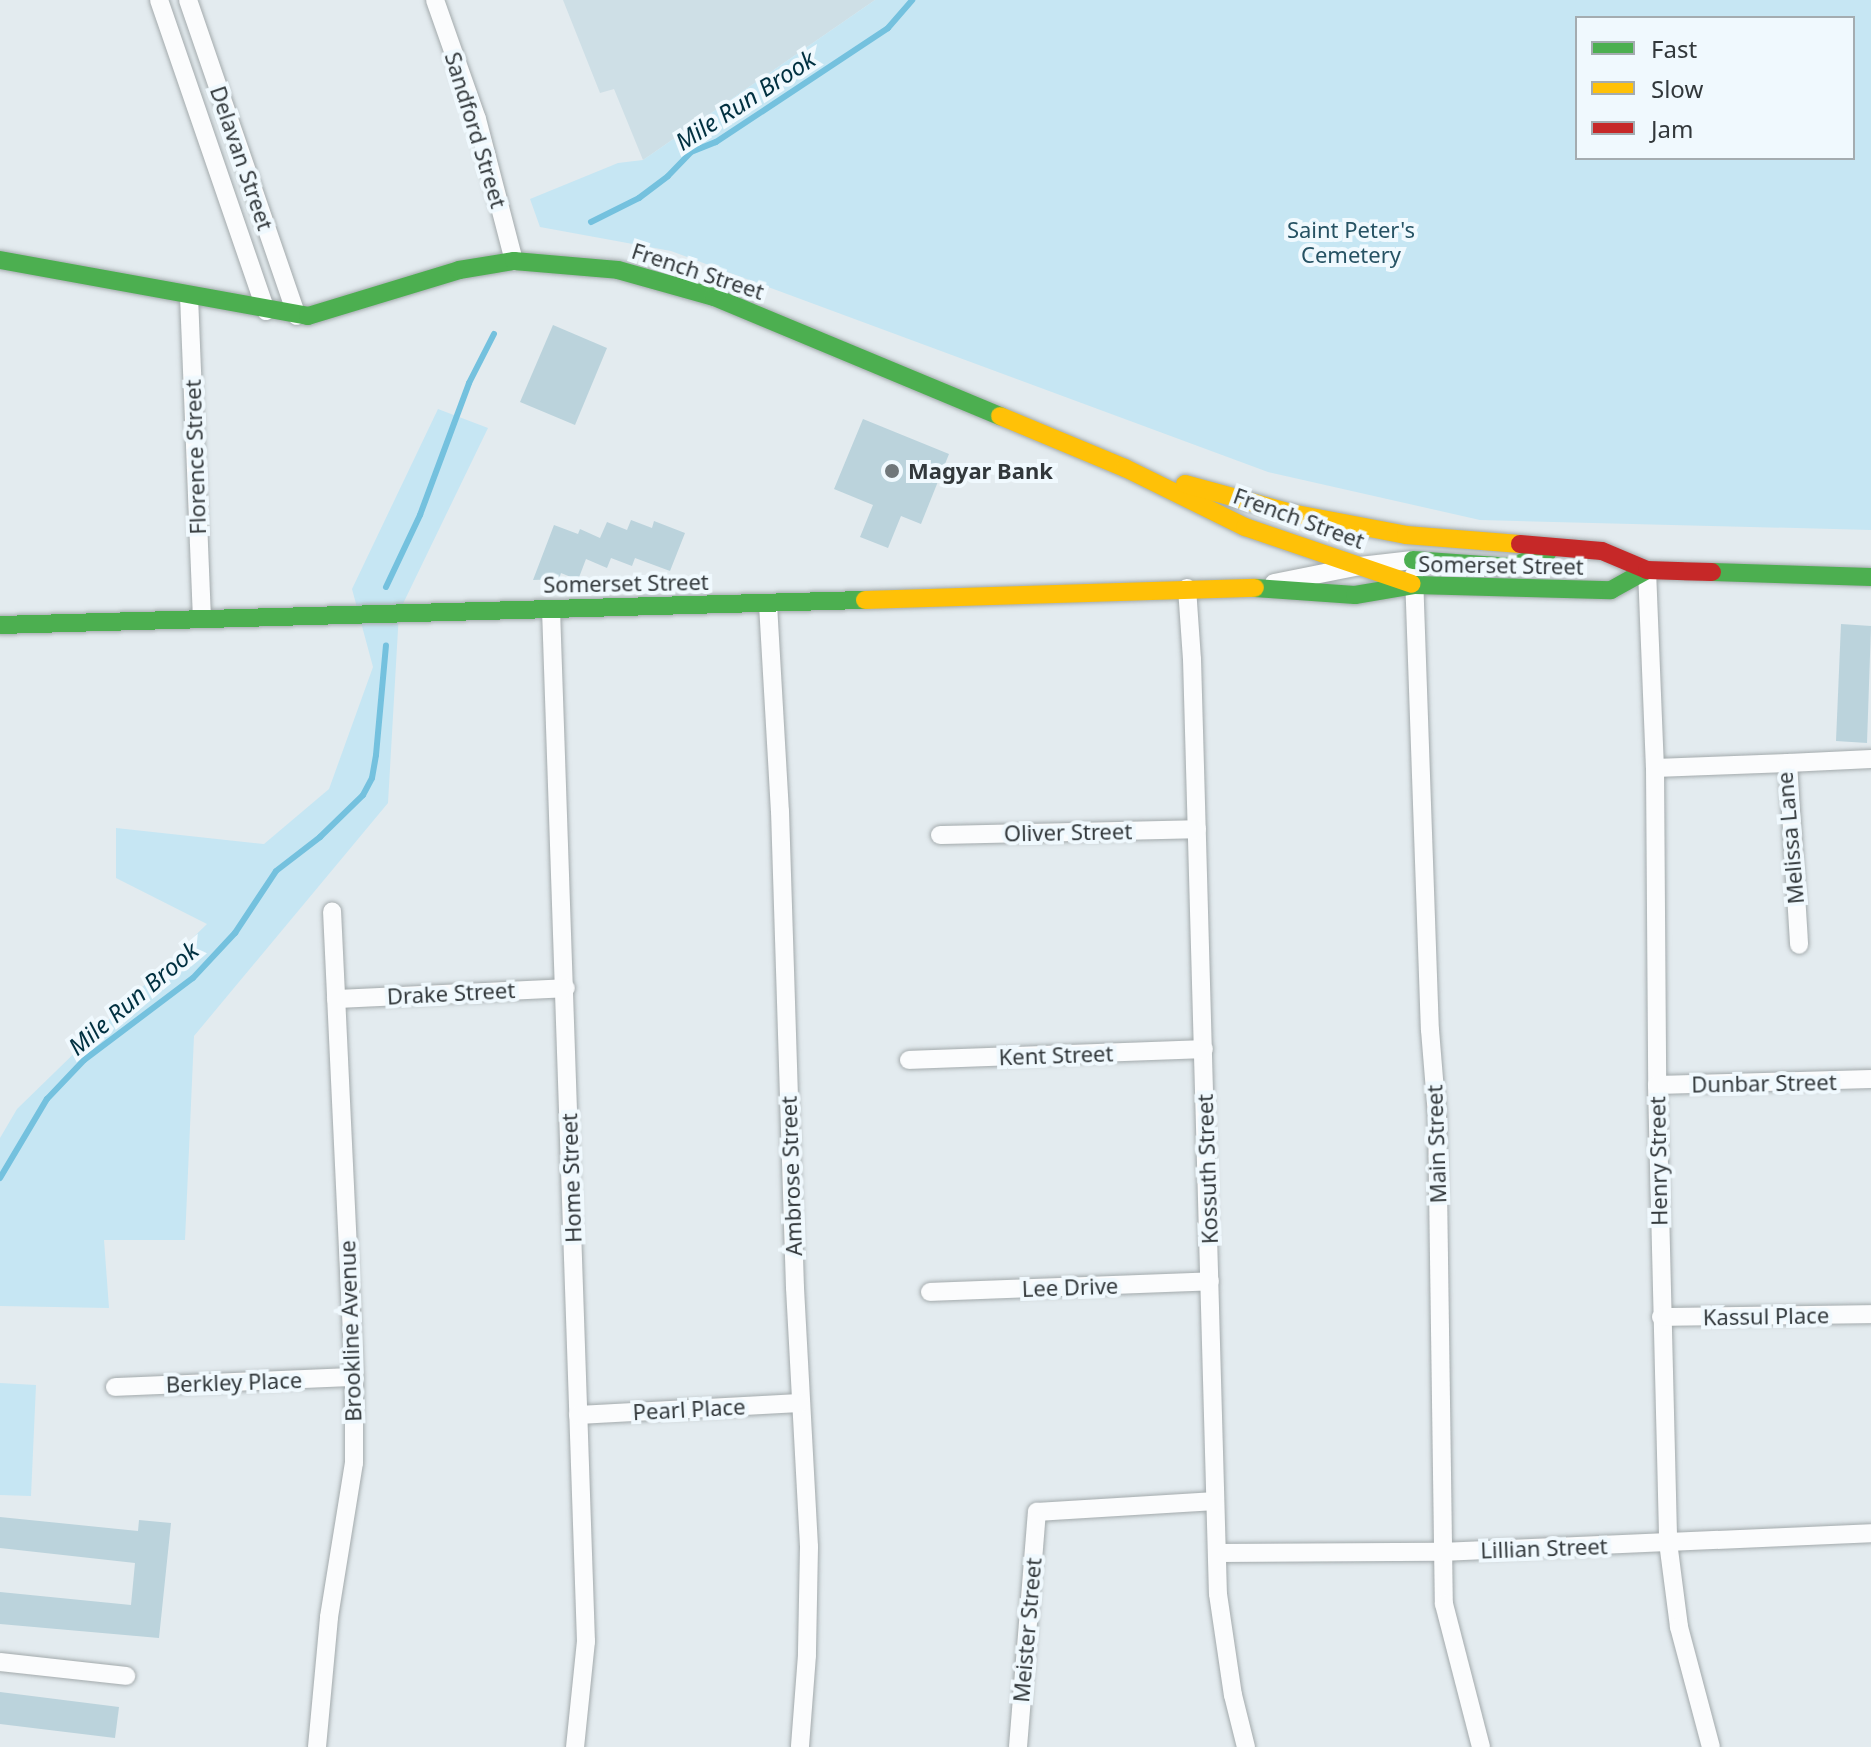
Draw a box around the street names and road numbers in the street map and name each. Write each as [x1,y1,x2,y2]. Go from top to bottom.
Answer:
street label: Sandford Street [440,49,512,211]
street label: Delavan Street [205,82,279,234]
street label: French Street [629,237,767,305]
street label: Florence Street [179,379,211,535]
street label: French Street [1230,482,1368,554]
street label: Somerset Street [1418,550,1584,580]
street label: Somerset Street [543,568,709,598]
street label: Melissa Lane [1771,771,1809,905]
street label: Oliver Street [1004,818,1132,846]
street label: Drake Street [386,976,516,1010]
street label: Kent Street [998,1040,1114,1070]
street label: Dunbar Street [1691,1069,1837,1097]
street label: Main Street [1421,1084,1451,1204]
street label: Kossuth Street [1191,1093,1223,1245]
street label: Ambrose Street [775,1095,807,1257]
street label: Henry Street [1644,1096,1672,1226]
street label: Home Street [556,1113,586,1243]
street label: Brookline Avenue [334,1240,366,1422]
street label: Lee Drive [1021,1272,1119,1302]
street label: Kassul Place [1703,1302,1829,1330]
street label: Berkley Place [165,1366,303,1398]
street label: Pearl Place [632,1393,746,1425]
street label: Lillian Street [1480,1533,1608,1563]
street label: Meister Street [1008,1557,1046,1703]

